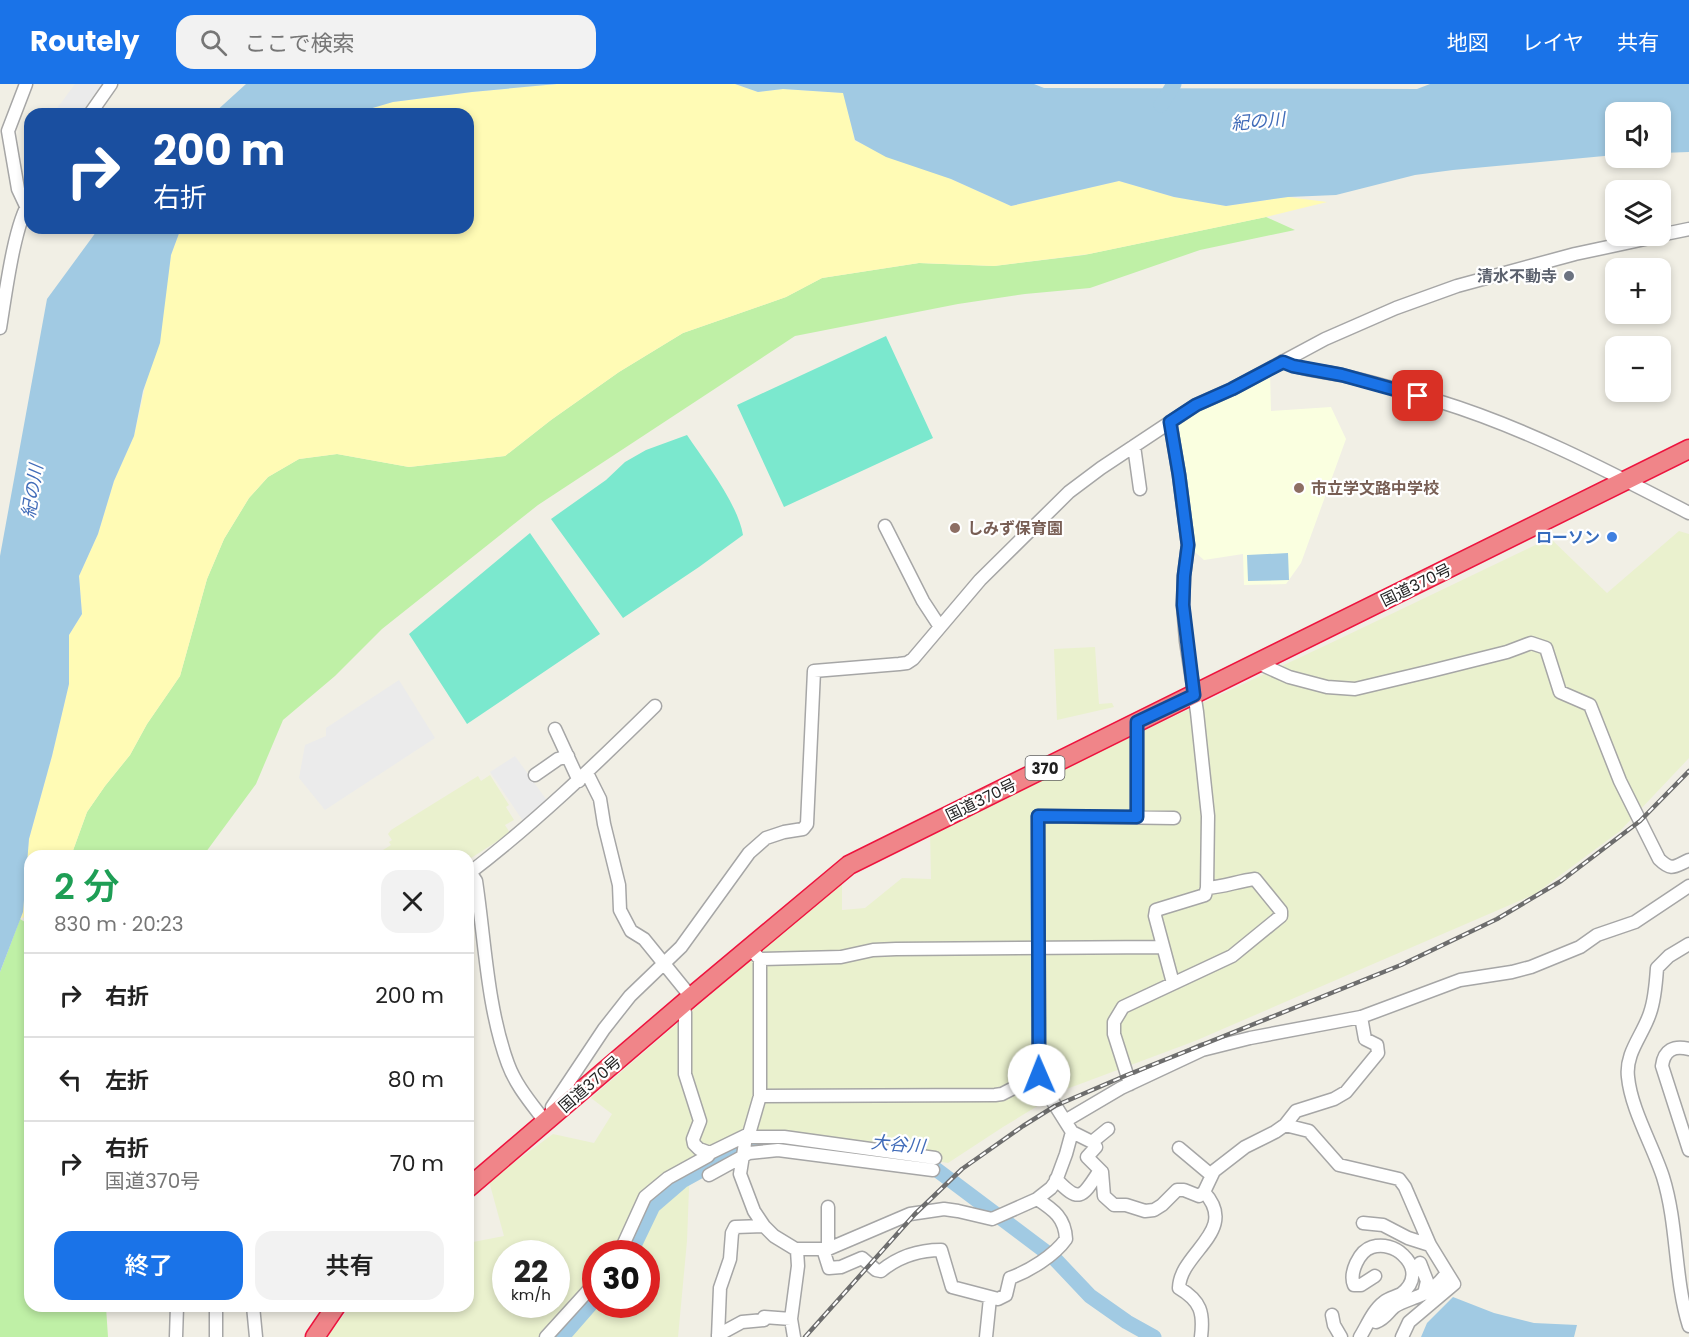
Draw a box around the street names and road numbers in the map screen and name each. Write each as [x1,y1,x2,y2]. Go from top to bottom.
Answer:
street label: 国道370号 [1377,558,1455,612]
road number: 370 [1026,756,1064,780]
street label: 国道370号 [942,773,1020,827]
street label: 国道370号 [554,1050,626,1118]

